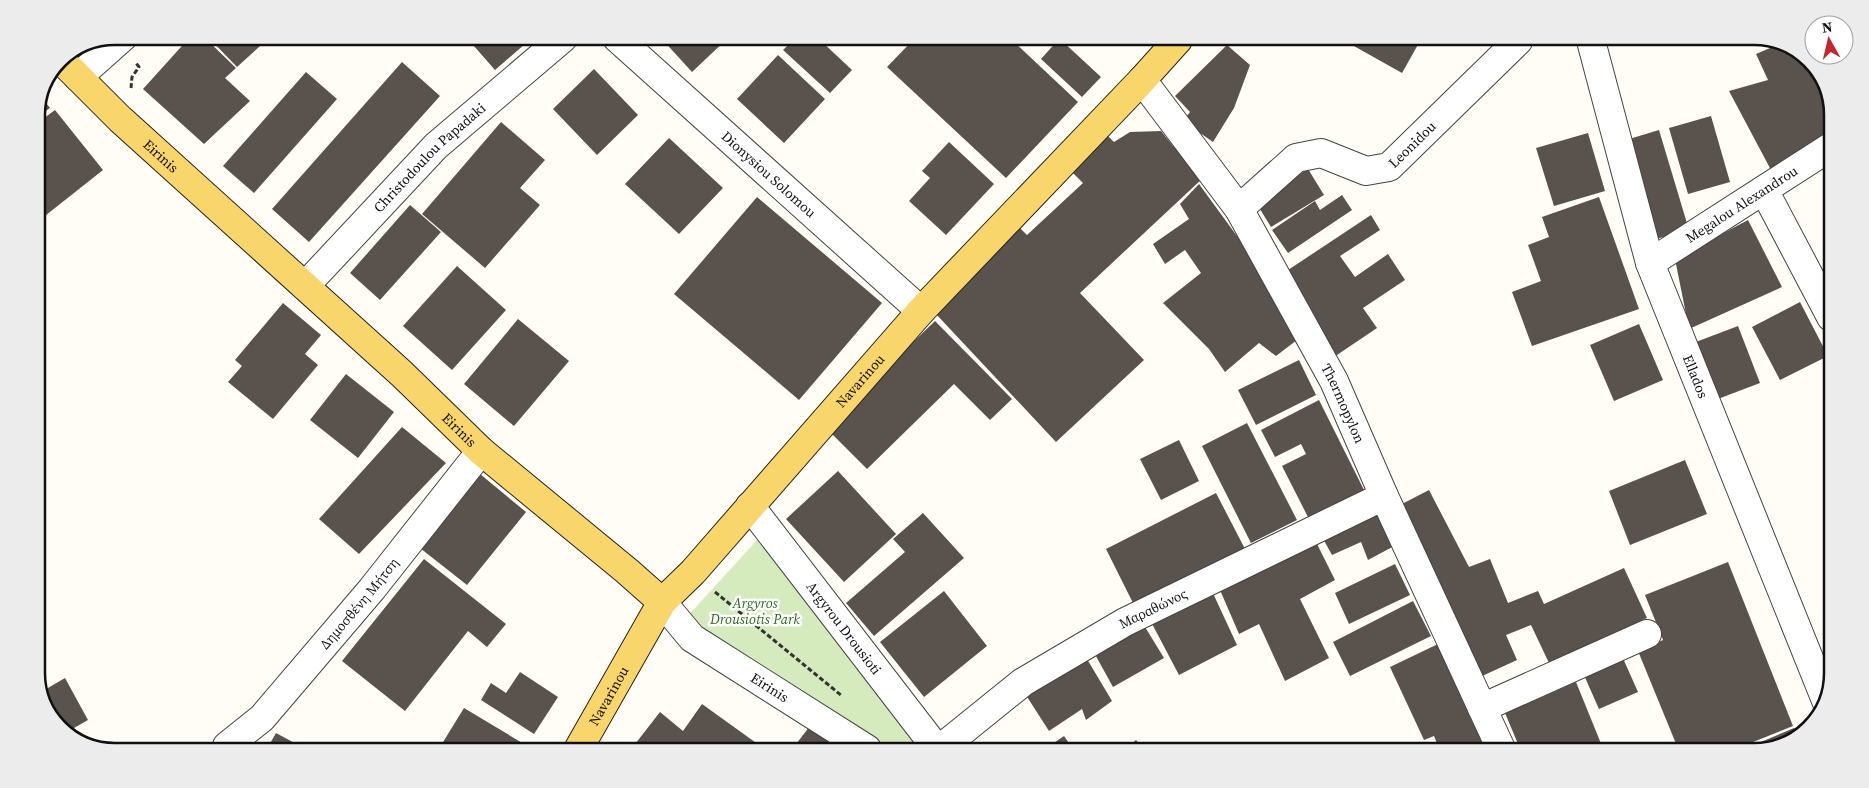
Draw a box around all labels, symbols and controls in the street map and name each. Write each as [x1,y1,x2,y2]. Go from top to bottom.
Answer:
north arrow [1804,15,1854,65]
text: N [1821,17,1834,38]
street label: Christodoulou Papadaki [369,98,490,217]
street label: Leonidou [1384,117,1440,172]
street label: Dionysiou Solomou [717,126,821,222]
street label: Eirinis [139,135,183,177]
street label: Megalou Alexandrou [1682,161,1802,248]
street label: Navarinou [831,350,889,412]
street label: Ellados [1678,352,1713,401]
street label: Thermopylon [1316,360,1370,447]
street label: Eirinis [437,408,481,451]
street label: Δημοσθένη Μήτση [315,553,403,654]
street label: Argyrou Drousioti [802,577,886,679]
street label: Μαραθώνος [1115,583,1190,634]
park label: Argyros Drousiotis Park [709,593,800,629]
street label: Navarinou [584,663,633,729]
street label: Eirinis [747,668,793,707]

